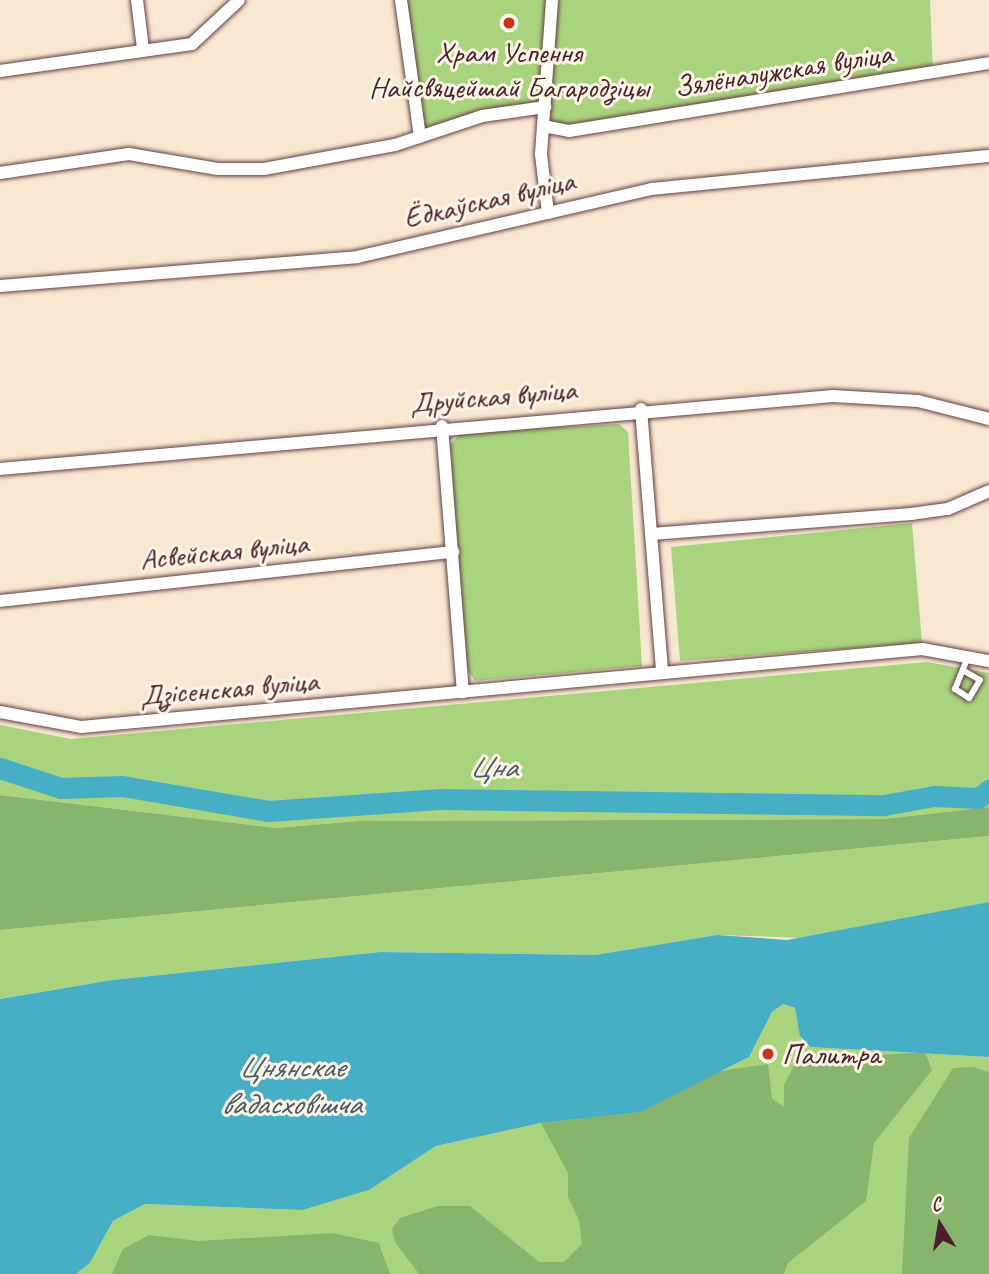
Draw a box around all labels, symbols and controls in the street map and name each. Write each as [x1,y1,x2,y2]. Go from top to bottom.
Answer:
marker: Храм Успення Найсвяцейшай Багародзіцы [501,15,517,31]
place label: Храм Успення Найсвяцейшай Багародзіцы [369,34,649,104]
street label: Зялёналужская вуліца [673,35,893,105]
street label: Ёдкаўская вуліца [401,162,577,236]
street label: Друйская вуліца [409,371,577,421]
street label: Асвейская вуліца [139,524,309,578]
street label: Дзісенская вуліца [138,662,320,714]
water label: Цна [469,748,517,786]
place label: Палитра [782,1036,880,1072]
marker: Палитра [760,1046,776,1062]
water label: Цнянскае вадасховішча [221,1049,361,1124]
north arrow [905,1190,975,1260]
text: С [929,1192,943,1217]

